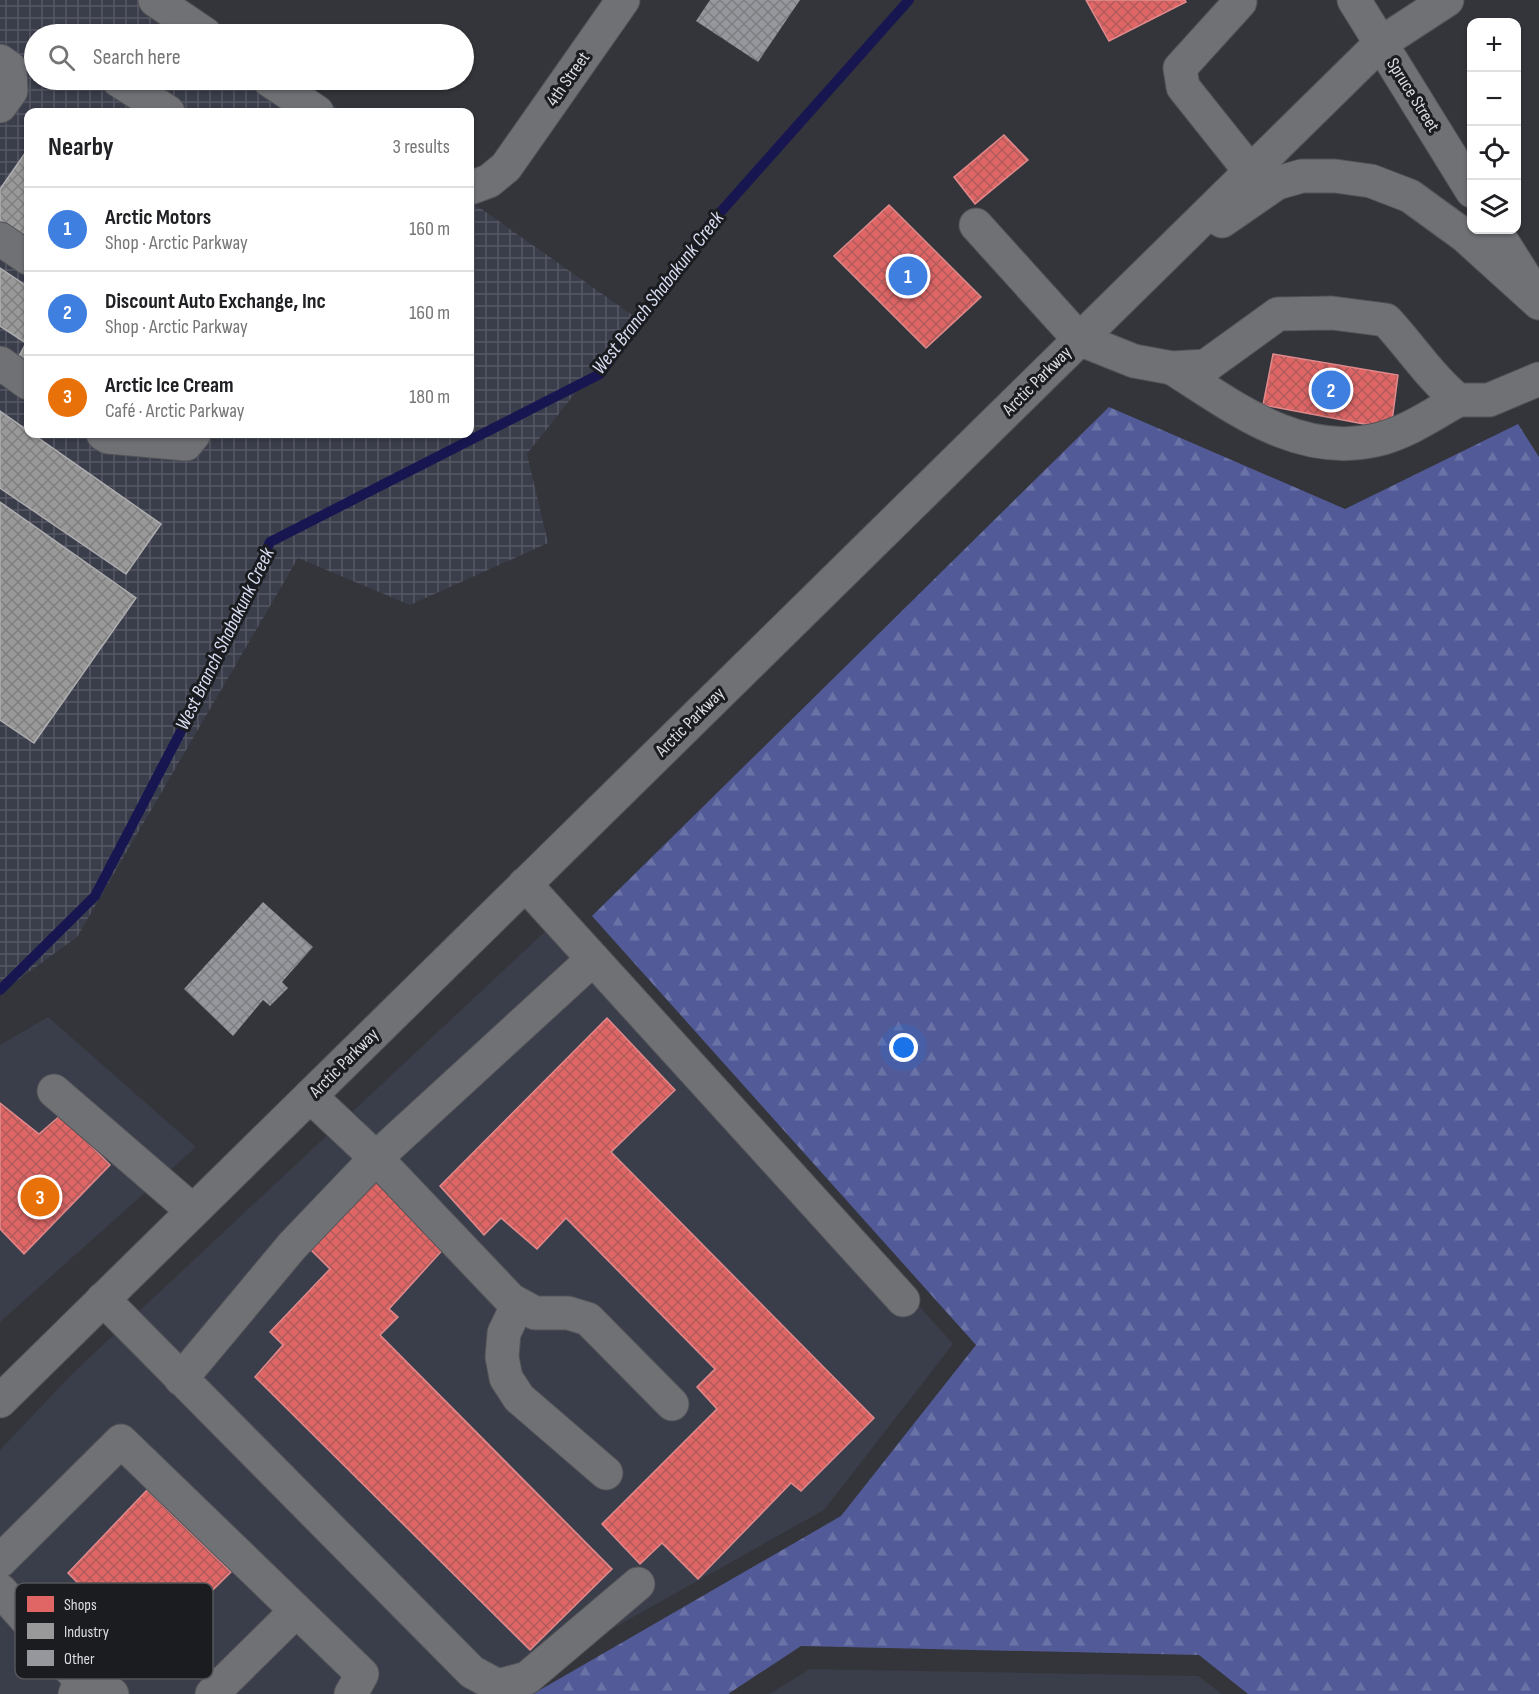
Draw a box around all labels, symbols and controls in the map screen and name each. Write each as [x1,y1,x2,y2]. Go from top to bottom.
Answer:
map controls [1467,18,1521,234]
button: + [1467,18,1521,72]
search box [24,24,474,90]
icon: search [45,41,78,74]
text: Search here [93,44,180,71]
street label: 4th Street [542,47,595,110]
street label: Spruce Street [1382,54,1444,136]
button: − [1467,72,1521,126]
button: locate [1467,126,1521,180]
text: Nearby [48,132,114,163]
text: 3 results [393,135,450,159]
button: layers [1467,180,1521,234]
text: Arctic Motors [105,204,211,231]
water label: West Branch Shabakunk Creek [587,206,729,379]
text: 1 [64,217,71,241]
text: 160 m [409,217,450,241]
text: Shop · Arctic Parkway [105,231,248,255]
pin: 1 [888,254,928,298]
text: Discount Auto Exchange, Inc [105,288,326,315]
text: 2 [63,301,72,325]
text: 160 m [409,301,450,325]
text: Shop · Arctic Parkway [105,315,248,339]
street label: Arctic Parkway [997,342,1076,421]
pin: 2 [1312,368,1350,412]
text: Arctic Ice Cream [105,372,234,399]
text: 3 [63,385,72,409]
text: 180 m [409,385,450,409]
text: Café · Arctic Parkway [105,399,245,423]
water label: West Branch Shabakunk Creek [170,543,280,734]
street label: Arctic Parkway [650,683,729,762]
street label: Arctic Parkway [304,1024,383,1103]
your location [889,1033,918,1062]
pin: 3 [20,1174,60,1220]
legend [15,1583,213,1679]
text: Shops [64,1596,97,1615]
text: Industry [64,1623,109,1642]
text: Other [64,1650,95,1669]

